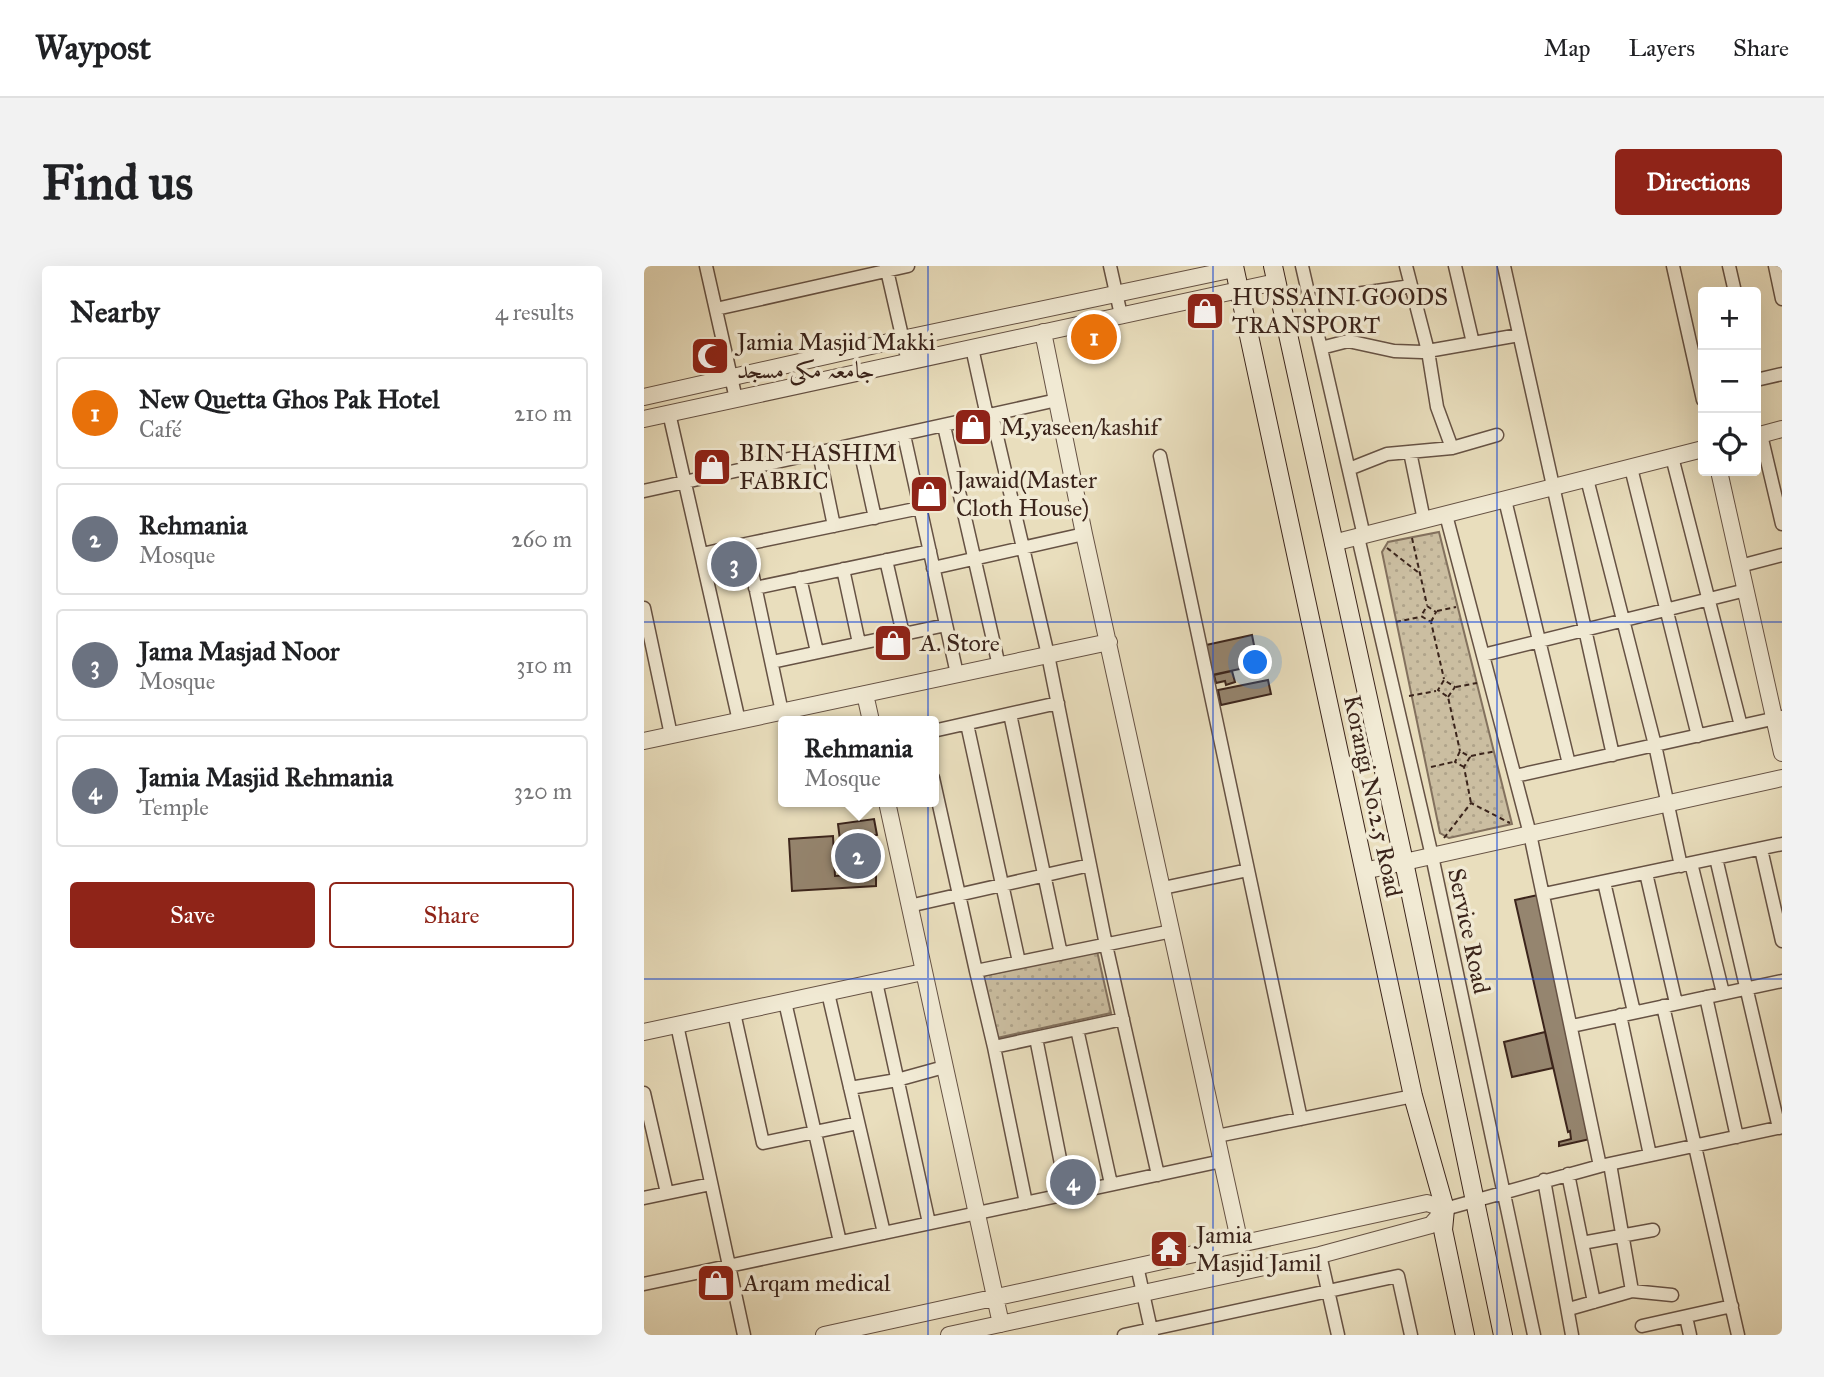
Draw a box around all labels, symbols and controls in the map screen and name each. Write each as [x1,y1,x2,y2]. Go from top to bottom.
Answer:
text: Waypost [35,28,151,68]
text: Map [1544,33,1591,63]
text: Layers [1629,33,1695,63]
text: Share [1733,33,1789,63]
button: Directions [1615,149,1782,215]
text: Find us [42,153,193,212]
place label: HUSSAINI GOODS TRANSPORT [1232,282,1448,340]
map controls [1698,287,1761,476]
button: + [1698,287,1761,350]
shop icon: HUSSAINI GOODS TRANSPORT [1184,290,1226,332]
text: Nearby [70,294,160,330]
text: 4 results [495,298,574,326]
pin: 1 [1071,311,1117,363]
place label: Jamia Masjid Makki جامعہ مکی مسجد [734,327,936,386]
mosque icon: Jamia Masjid Makki جامعہ مکی مسجد [689,335,731,377]
button: − [1698,350,1761,413]
text: New Quetta Ghos Pak Hotel [139,383,439,415]
text: 1 [90,399,100,427]
text: 210 m [514,399,572,427]
shop icon: M,yaseen/kashif [952,406,994,448]
place label: M,yaseen/kashif [1000,412,1162,442]
button: locate [1698,413,1761,476]
text: Café [139,415,182,443]
place label: BIN HASHIM FABRIC [739,438,897,496]
shop icon: BIN HASHIM FABRIC [691,446,733,488]
place label: Jawaid(Master Cloth House) [953,465,1097,523]
shop icon: Jawaid(Master Cloth House) [908,473,950,515]
text: Rehmania [139,509,247,541]
text: 2 [89,525,101,553]
text: 260 m [511,525,572,553]
pin: 3 [711,538,757,590]
text: Mosque [139,541,215,569]
shop icon: A. Store [872,622,914,664]
place label: A. Store [919,628,1000,658]
text: Jama Masjad Noor [139,635,339,667]
your location [1238,645,1272,679]
text: 3 [90,651,100,679]
text: 310 m [516,651,572,679]
text: Mosque [139,667,215,695]
street label: Korangi No.2.5 Road [1337,692,1409,900]
popup [778,716,939,807]
text: Rehmania [804,732,913,764]
text: Jamia Masjid Rehmania [139,761,393,793]
text: Mosque [804,764,881,792]
text: 4 [89,777,101,805]
text: 320 m [514,777,572,805]
text: Temple [139,793,209,821]
pin: 2 [835,830,881,882]
street label: Service Road [1441,865,1497,997]
button: Save [70,882,315,948]
button: Share [329,882,574,948]
pin: 4 [1050,1156,1096,1208]
place label: Jamia Masjid Jamil [1193,1220,1322,1278]
temple icon: Jamia Masjid Jamil [1148,1228,1190,1270]
shop icon: Arqam medical [695,1262,737,1304]
place label: Arqam medical [742,1268,891,1298]

